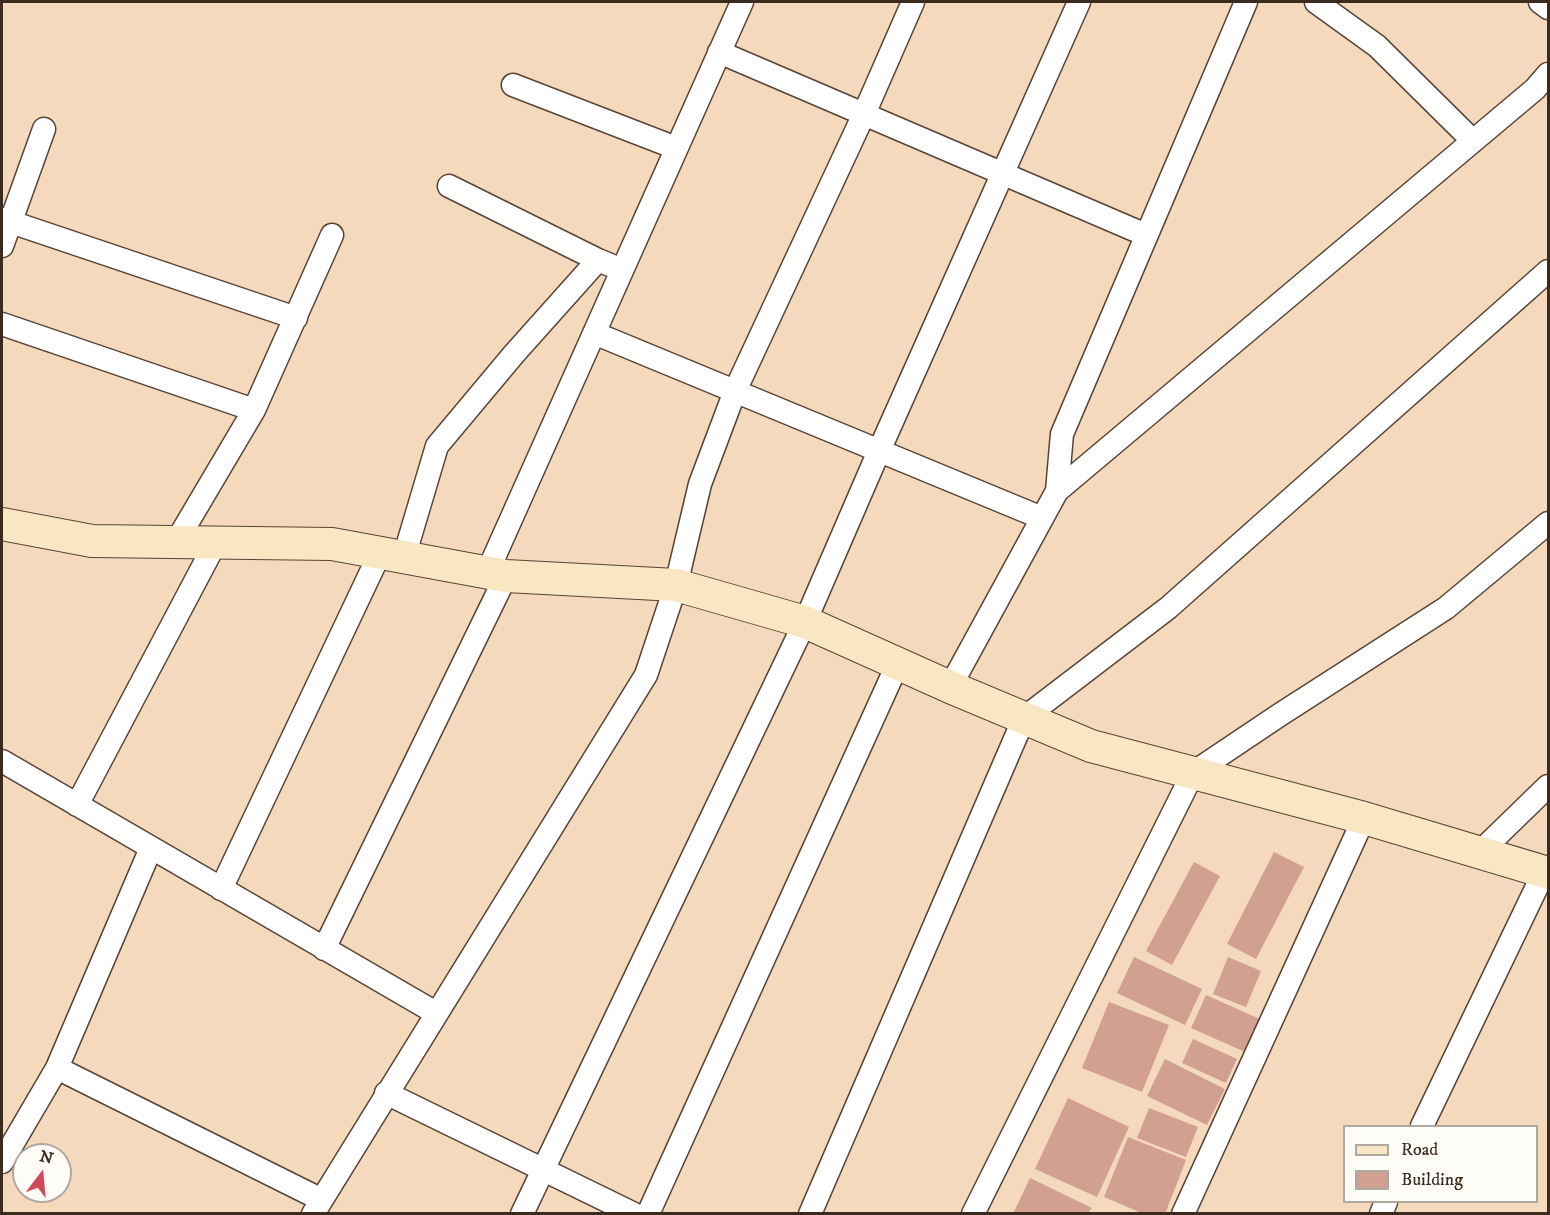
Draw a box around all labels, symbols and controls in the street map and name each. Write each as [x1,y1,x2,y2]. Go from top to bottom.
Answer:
legend [1343,1125,1538,1203]
text: Road [1401,1139,1438,1161]
north arrow [12,1143,72,1203]
text: N [37,1146,55,1169]
text: Building [1401,1169,1463,1191]

